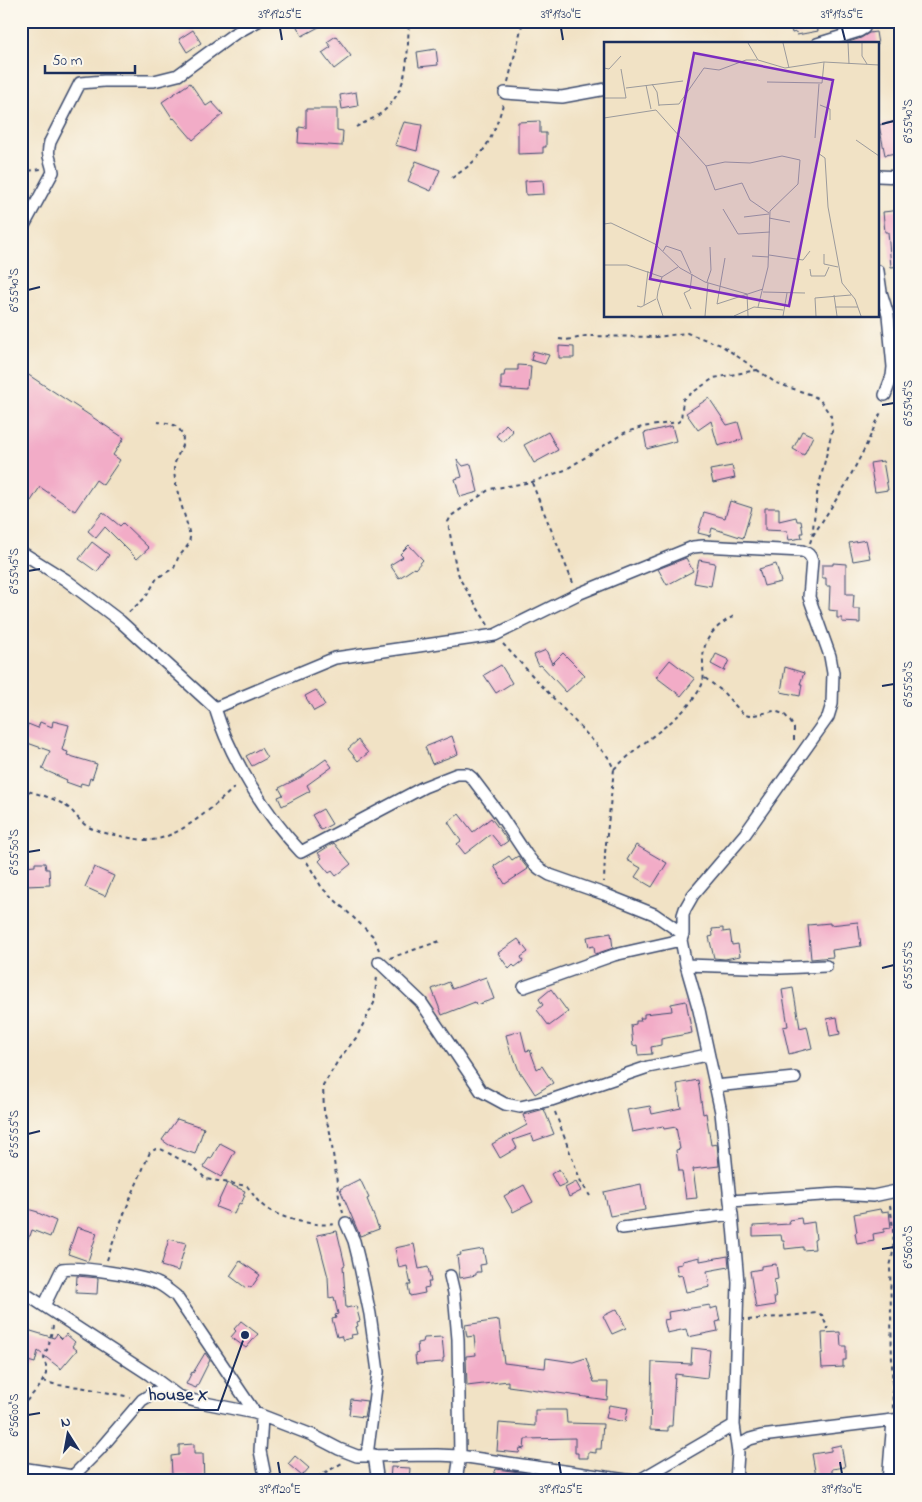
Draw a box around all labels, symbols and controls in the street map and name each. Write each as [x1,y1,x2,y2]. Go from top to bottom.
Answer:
text: 39°19'25"E [258,6,302,24]
text: 39°19'30"E [541,6,581,24]
text: 39°19'35"E [821,6,863,24]
scale bar [45,42,135,74]
inset map [604,42,880,318]
text: 50 m [52,50,83,72]
text: 6°55'40"S [900,99,918,143]
text: 6°55'40"S [6,268,24,312]
text: 6°55'45"S [900,380,918,426]
text: 6°55'45"S [6,548,24,594]
text: 6°55'50"S [900,661,918,707]
text: 6°55'50"S [6,829,24,875]
text: 6°55'55"S [900,941,918,989]
text: 6°55'55"S [6,1110,24,1158]
text: 6°56'00"S [900,1225,918,1268]
callout: house X [138,1377,218,1410]
text: house X [148,1383,209,1409]
text: 6°56'00"S [6,1393,24,1436]
north arrow [42,1410,92,1460]
text: N [59,1412,72,1434]
text: 39°19'20"E [259,1481,301,1499]
text: 39°19'25"E [539,1481,583,1499]
text: 39°19'30"E [822,1481,862,1499]

